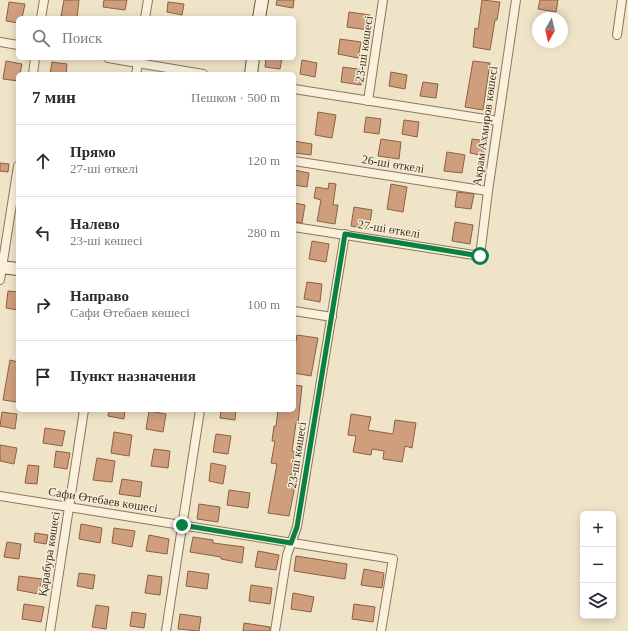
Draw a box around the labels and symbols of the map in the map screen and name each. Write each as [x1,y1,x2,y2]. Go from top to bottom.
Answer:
north arrow [532,12,568,48]
street label: 23-шi көшесi [352,14,376,83]
street label: Акрам Ахмиров көшесі [470,64,500,187]
street label: 26-ші өткелі [361,152,426,176]
street label: 27-ші өткелі [357,217,422,241]
route start [471,247,489,265]
street label: 23-шi көшесi [285,420,309,489]
street label: Сафи Өтебаев көшесі [47,484,159,516]
street label: Қарабура көшесі [35,510,63,598]
route end [173,516,191,534]

